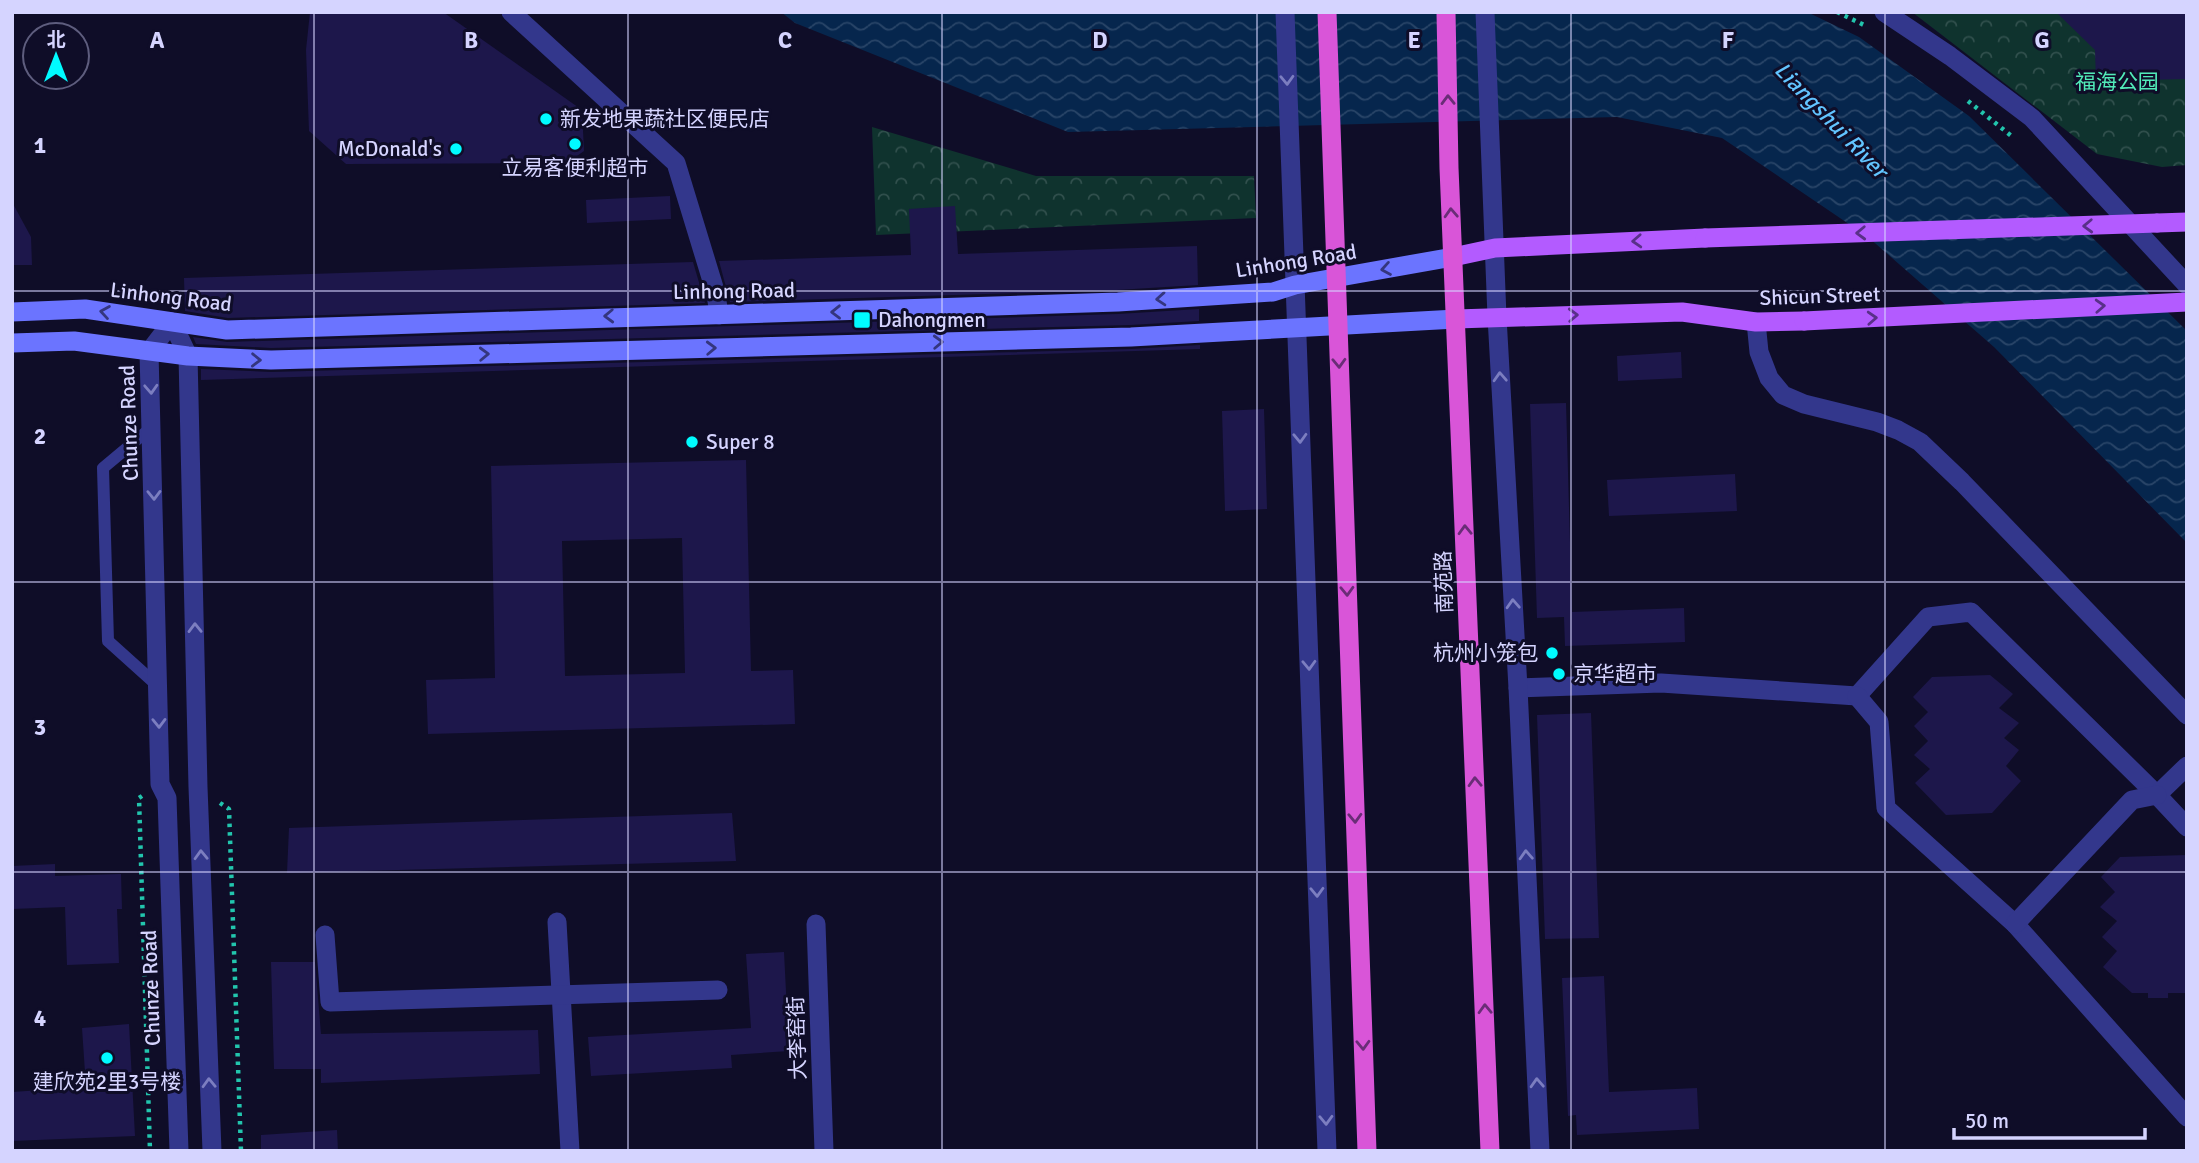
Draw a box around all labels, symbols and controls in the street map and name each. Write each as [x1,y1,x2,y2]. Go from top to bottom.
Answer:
north arrow [21,21,91,91]
text: A [150,26,165,55]
text: B [464,26,478,55]
text: C [778,26,792,55]
text: D [1092,26,1108,55]
text: E [1407,26,1421,55]
text: F [1722,26,1734,55]
text: G [2034,26,2050,55]
text: 北 [46,28,66,52]
water label: Liangshui River [1768,56,1896,187]
park label: 福海公园 [2075,69,2159,95]
one-way arrow [1280,75,1295,86]
one-way arrow [1440,94,1456,105]
place label: 新发地果蔬社区便民店 [560,106,770,132]
marker: 新发地果蔬社区便民店 [538,111,554,127]
text: 1 [34,131,46,160]
place label: McDonald's [338,136,442,162]
marker: 立易客便利超市 [567,136,583,152]
marker: McDonald's [448,141,464,157]
place label: 立易客便利超市 [502,155,649,181]
one-way arrow [1444,207,1459,218]
one-way arrow [2083,218,2094,233]
one-way arrow [1855,225,1866,240]
one-way arrow [1631,234,1642,249]
street label: Linhong Road [1234,239,1358,283]
one-way arrow [1380,261,1392,276]
street label: Linhong Road [109,277,233,317]
street label: Linhong Road [673,277,795,305]
street label: Shicun Street [1759,281,1881,311]
one-way arrow [1156,292,1167,307]
one-way arrow [2094,299,2105,314]
one-way arrow [830,304,841,319]
one-way arrow [99,305,111,320]
place label: Dahongmen [878,307,986,333]
one-way arrow [1568,308,1579,323]
one-way arrow [603,309,614,324]
marker: Dahongmen [852,310,872,330]
one-way arrow [1867,310,1878,325]
one-way arrow [934,334,944,350]
one-way arrow [706,340,717,356]
one-way arrow [478,347,489,362]
one-way arrow [251,352,262,367]
one-way arrow [1332,358,1347,369]
street label: Chunze Road [114,364,144,482]
one-way arrow [1493,371,1508,382]
one-way arrow [143,384,158,395]
text: 2 [34,422,46,451]
place label: Super 8 [706,429,774,455]
one-way arrow [1293,432,1308,443]
marker: Super 8 [684,434,700,450]
one-way arrow [146,491,162,501]
one-way arrow [1457,524,1472,535]
street label: 南苑路 [1430,550,1458,614]
one-way arrow [1340,585,1355,596]
one-way arrow [1506,598,1521,609]
one-way arrow [187,622,202,633]
place label: 杭州小笼包 [1433,640,1538,666]
marker: 杭州小笼包 [1544,645,1560,661]
one-way arrow [1301,660,1316,671]
place label: 京华超市 [1573,661,1657,687]
marker: 京华超市 [1551,666,1567,682]
text: 3 [34,713,46,742]
one-way arrow [151,718,167,729]
one-way arrow [1468,776,1483,787]
one-way arrow [1348,813,1363,824]
one-way arrow [193,849,208,860]
one-way arrow [1519,850,1534,861]
one-way arrow [1310,887,1325,898]
street label: Chunze Road [136,929,166,1047]
street label: 大李窑街 [783,996,811,1080]
one-way arrow [1477,1003,1492,1014]
text: 4 [34,1004,46,1033]
one-way arrow [1356,1040,1371,1051]
marker: 建欣苑2里3号楼 [99,1050,115,1066]
place label: 建欣苑2里3号楼 [33,1069,181,1095]
one-way arrow [202,1077,217,1088]
one-way arrow [1530,1077,1545,1088]
scale bar [1954,1096,2145,1140]
text: 50 m [1965,1108,2009,1134]
one-way arrow [1318,1114,1333,1125]

